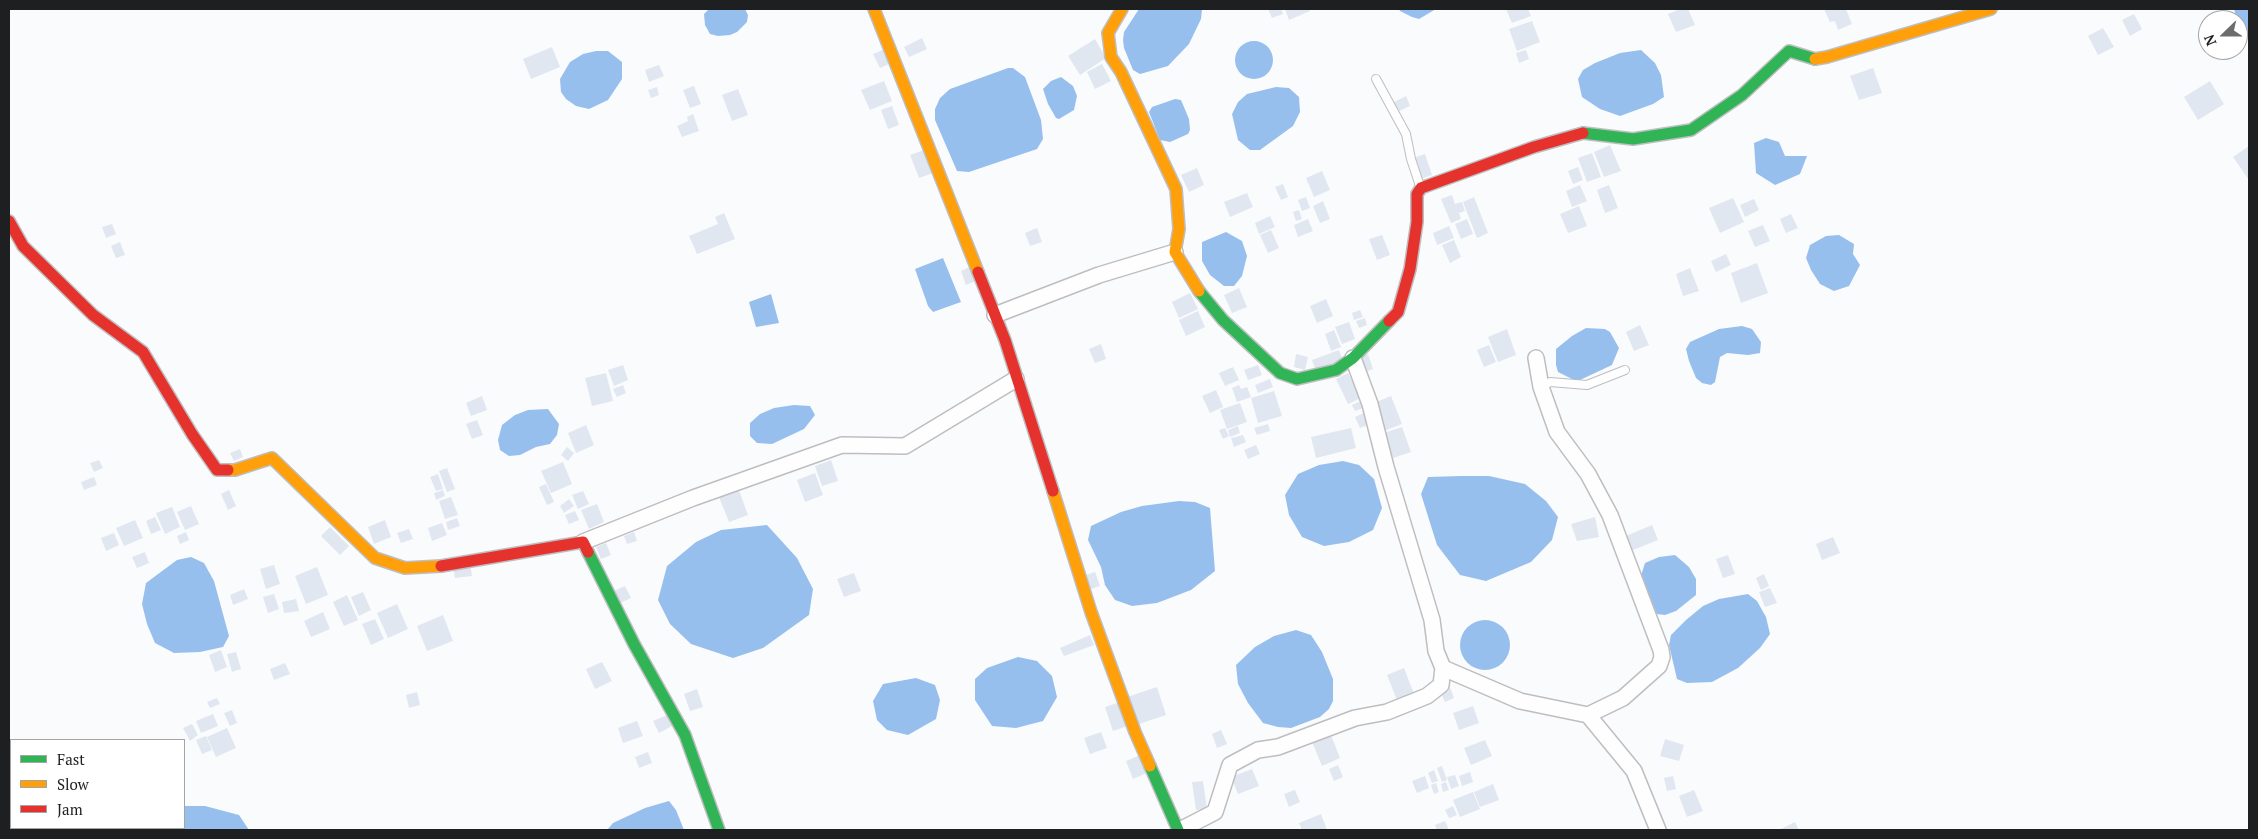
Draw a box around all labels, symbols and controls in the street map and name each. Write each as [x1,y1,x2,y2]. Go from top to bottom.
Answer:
north arrow [2198,10,2248,60]
text: N [2199,32,2220,49]
legend [10,739,185,829]
text: Fast [57,749,85,769]
text: Slow [57,774,89,794]
text: Jam [57,799,83,819]

